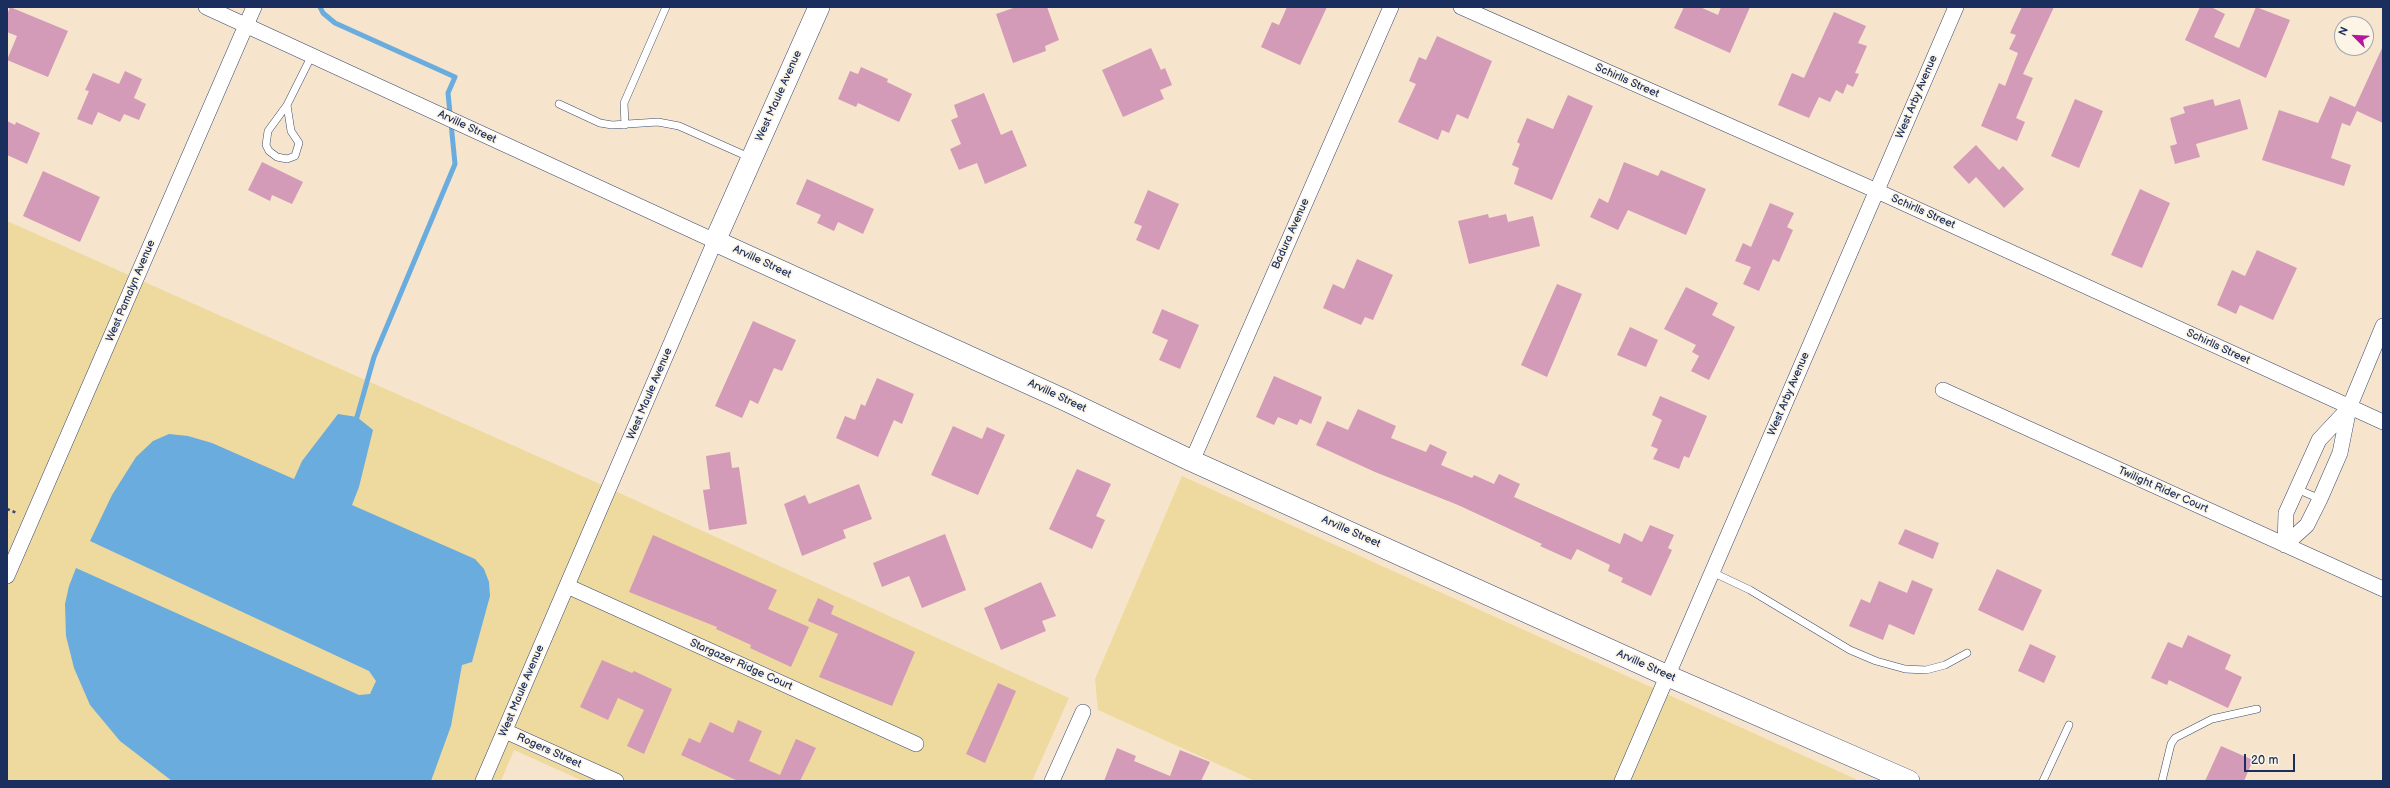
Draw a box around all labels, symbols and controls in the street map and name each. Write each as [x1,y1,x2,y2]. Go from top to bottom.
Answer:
north arrow [2334,16,2374,56]
text: N [2336,25,2351,38]
street label: West Maule Avenue [753,48,805,144]
street label: West Arby Avenue [1893,53,1941,141]
street label: Schirlls Street [1593,61,1661,101]
street label: Arville Street [436,108,498,146]
street label: Schirlls Street [1889,192,1957,232]
street label: Badura Avenue [1270,197,1312,271]
street label: West Pamalyn Avenue [104,238,158,344]
street label: Arville Street [731,243,793,281]
street label: Schirlls Street [2184,327,2252,367]
street label: West Maule Avenue [625,346,675,442]
street label: West Arby Avenue [1765,350,1813,438]
street label: Arville Street [1026,377,1088,415]
street label: Twilight Rider Court [2116,464,2210,516]
street label: Arville Street [1320,513,1382,551]
street label: Stargazer Ridge Court [688,636,794,694]
street label: West Maule Avenue [497,643,547,739]
street label: Arville Street [1615,647,1677,685]
street label: Rogers Street [515,731,583,771]
scale bar [2246,746,2297,772]
text: 20 m [2251,753,2278,768]

